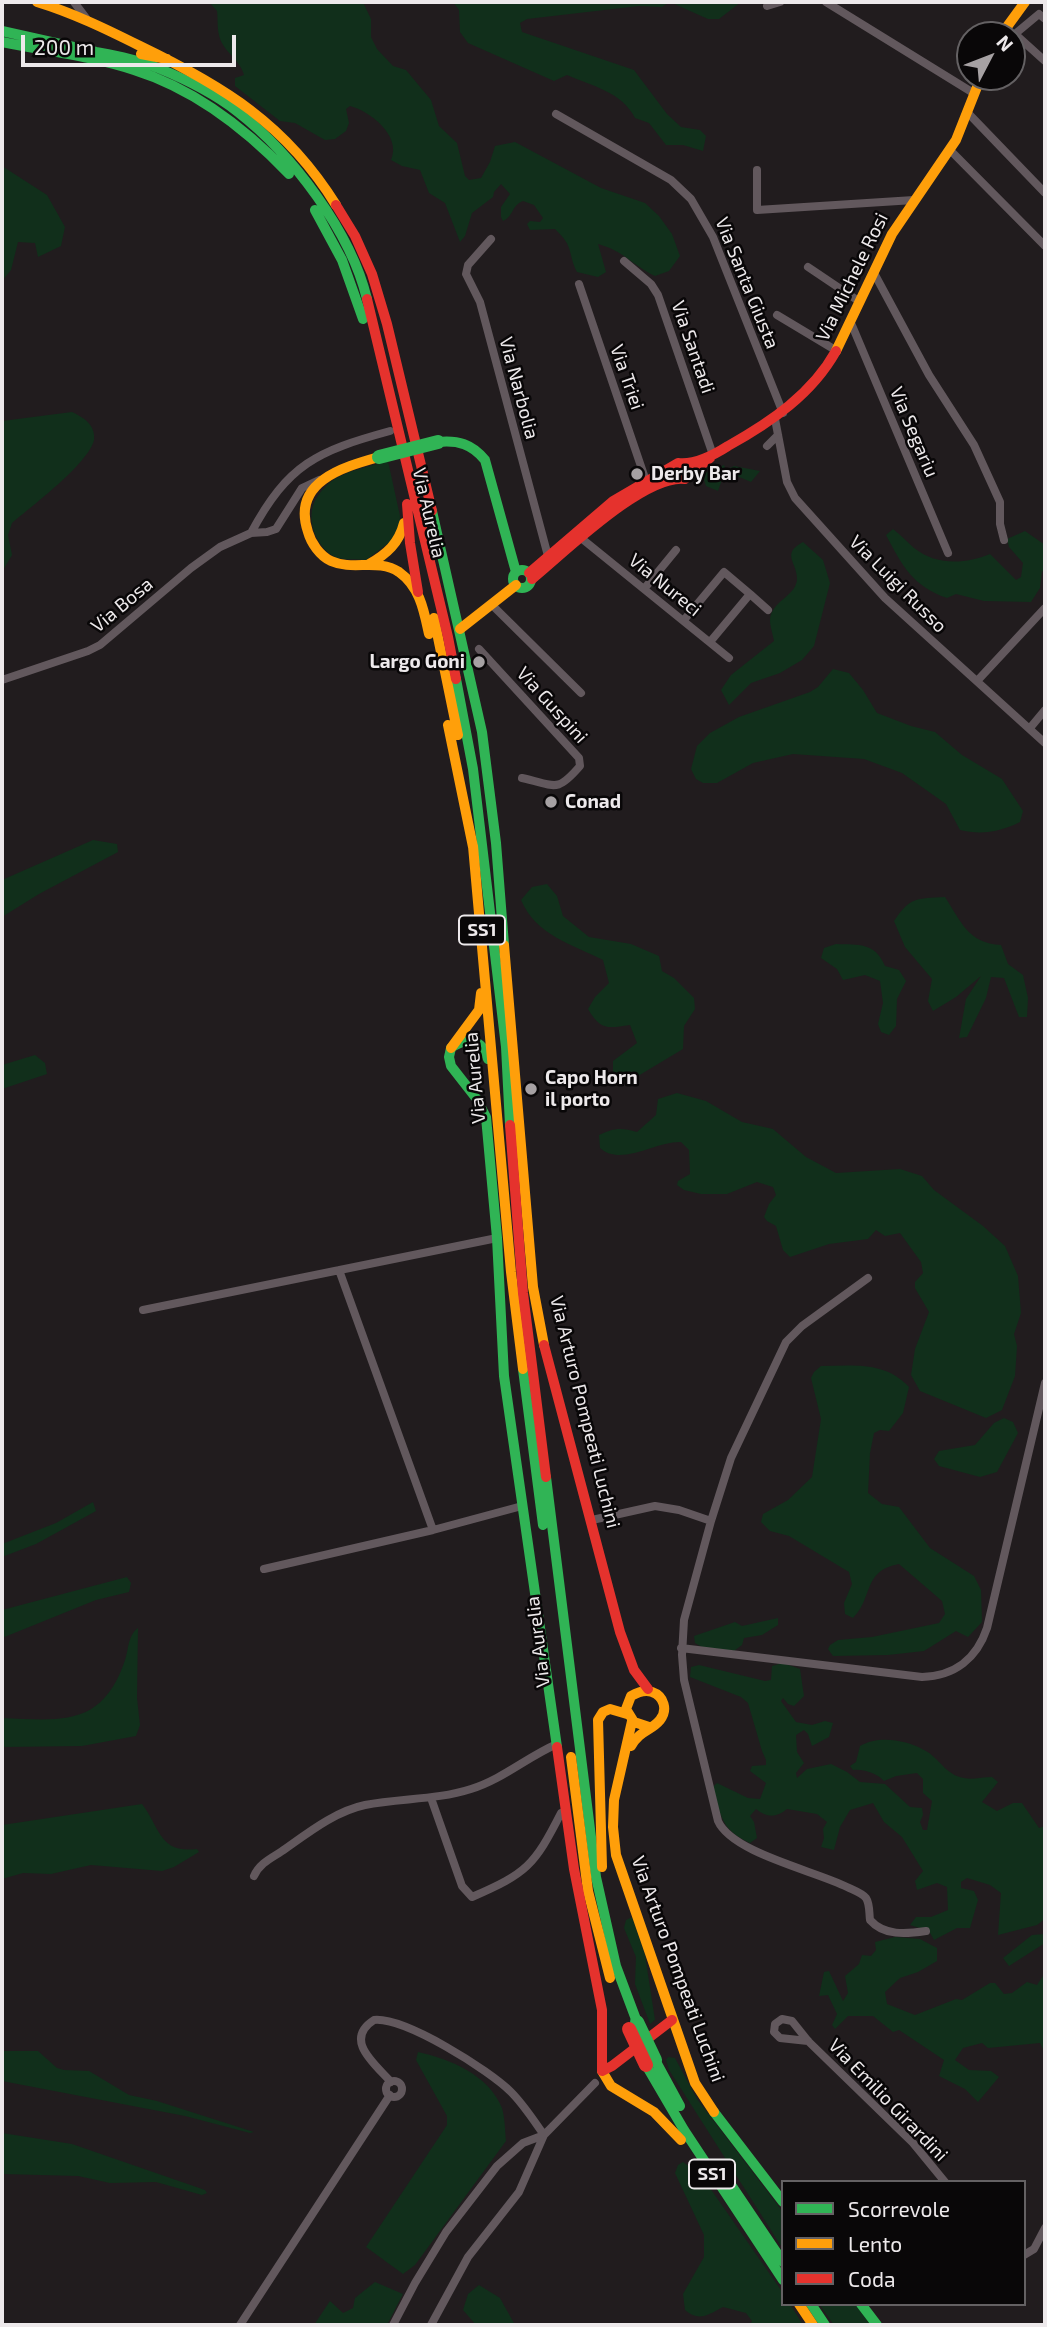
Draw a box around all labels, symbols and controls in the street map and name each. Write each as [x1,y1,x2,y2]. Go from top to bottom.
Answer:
scale bar [24,21,240,65]
north arrow [956,21,1026,91]
text: N [992,30,1019,56]
text: 200 m [34,34,94,59]
street label: Via Michele Rosi [811,209,893,345]
street label: Via Santa Giusta [710,214,784,352]
street label: Via Santadi [667,298,719,396]
street label: Via Narbolia [494,334,544,442]
street label: Via Triei [605,341,649,413]
street label: Via Segariu [885,383,943,481]
place label: Derby Bar [651,463,740,485]
street label: Via Aurelia [408,466,450,560]
marker: Derby Bar [629,466,645,482]
street label: Via Luigi Russo [845,531,951,637]
street label: Via Nureci [624,549,706,621]
street label: Via Bosa [86,573,158,637]
place label: Largo Goni [369,651,465,673]
marker: Largo Goni [471,654,487,670]
street label: Via Guspini [512,662,592,748]
place label: Conad [565,791,621,813]
marker: Conad [543,794,559,810]
road number: SS1 [459,916,505,945]
street label: Via Aurelia [460,1031,490,1125]
place label: Capo Horn il porto [545,1067,638,1111]
marker: Capo Horn il porto [523,1081,539,1097]
street label: Via Arturo Pompeati Luchini [545,1293,625,1531]
street label: Via Aurelia [521,1595,555,1689]
street label: Via Arturo Pompeati Luchini [626,1853,730,2085]
street label: Via Emilio Girardini [824,2034,952,2166]
road number: SS1 [689,2160,735,2188]
legend [781,2180,1026,2306]
text: Scorrevole [848,2196,950,2221]
text: Lento [848,2231,902,2256]
text: Coda [848,2266,895,2291]

